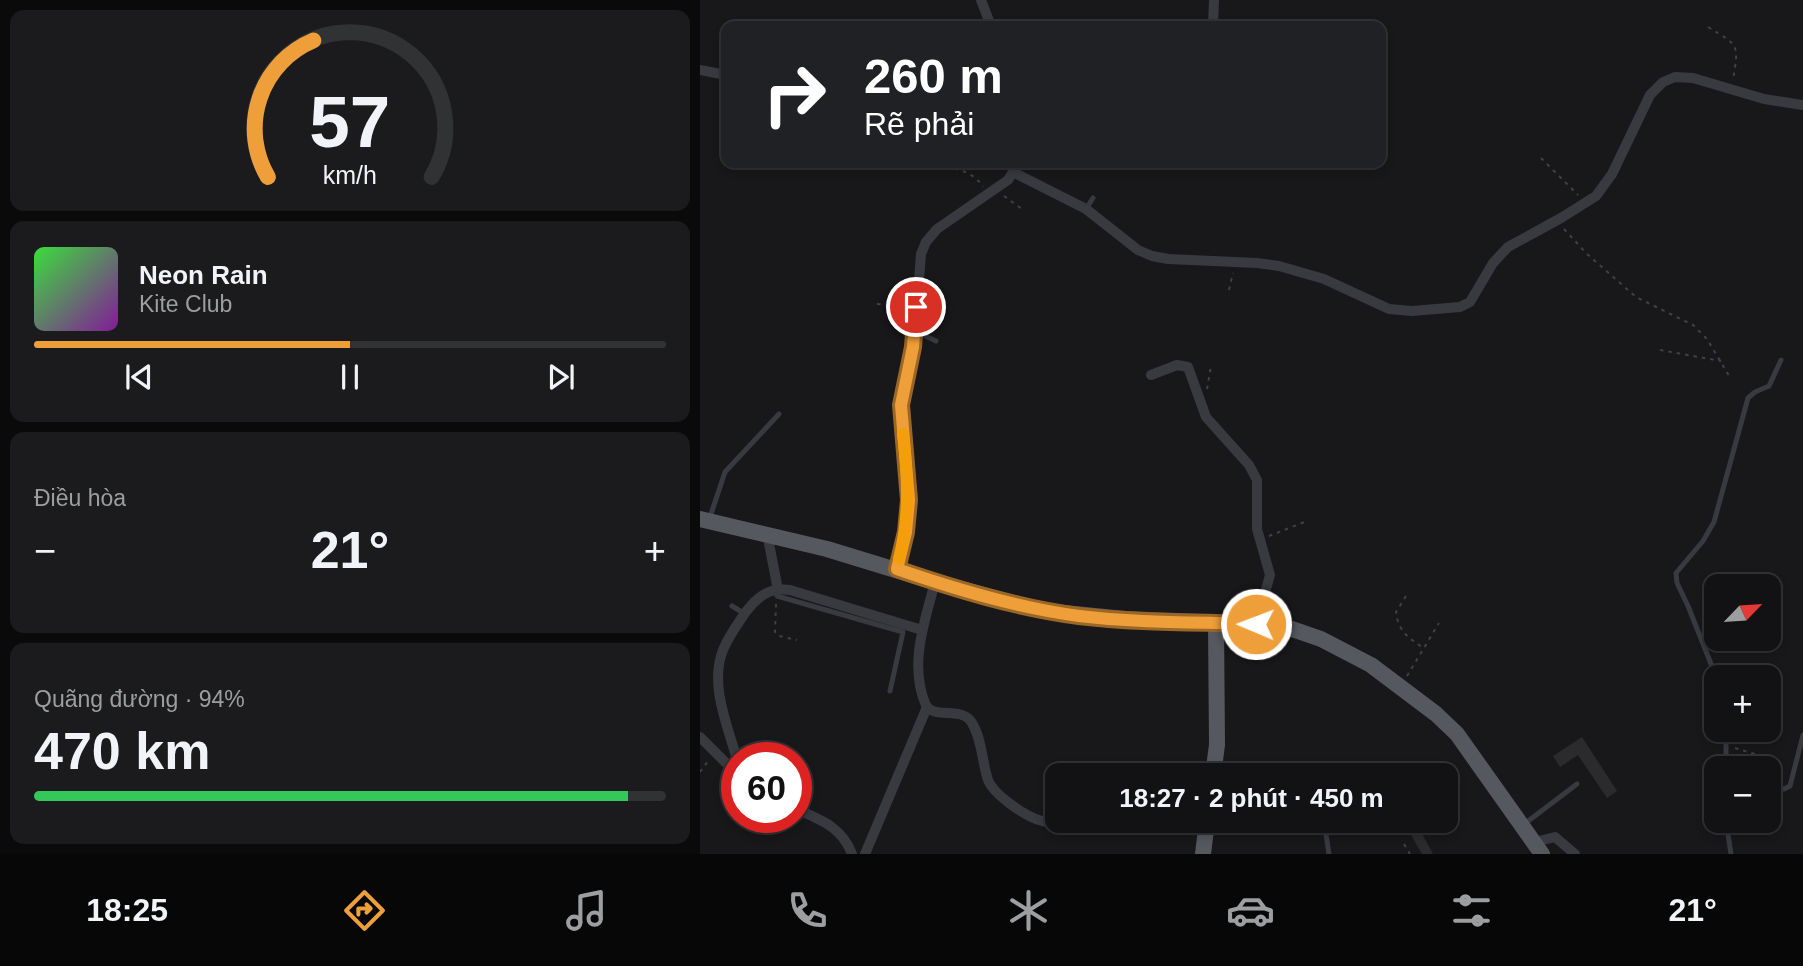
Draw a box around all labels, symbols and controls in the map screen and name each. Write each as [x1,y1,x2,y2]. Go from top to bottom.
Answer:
icon: right [749,49,840,140]
text: 260 m [864,49,1003,103]
text: 57 [310,81,390,162]
text: Rẽ phải [864,106,974,142]
text: km/h [323,160,377,188]
text: Neon Rain [139,260,268,290]
pin [886,277,946,337]
icon: arrive [897,288,935,326]
text: Kite Club [139,291,232,317]
icon: previous [120,358,158,396]
icon: pause [331,358,369,396]
icon: next [542,358,580,396]
text: Điều hòa [34,485,126,511]
text: 21° [311,521,389,579]
text: − [34,530,56,572]
text: + [644,530,666,572]
north arrow [1704,574,1782,651]
map controls [1704,574,1781,833]
position arrow [1219,587,1293,661]
button: + [1704,665,1781,742]
text: Quãng đường · 94% [34,686,245,712]
text: 470 km [34,722,210,780]
speed limit sign: 60 [721,742,812,833]
button: − [1704,756,1781,833]
text: 18:27 · 2 phút · 450 m [1119,783,1384,813]
icon: directions [340,886,389,935]
icon: music [562,886,611,935]
icon: phone [783,886,832,935]
icon: climate [1004,886,1053,935]
icon: car [1226,886,1275,935]
icon: filters [1447,886,1496,935]
text: 18:25 [86,892,168,928]
text: 21° [1668,892,1717,928]

